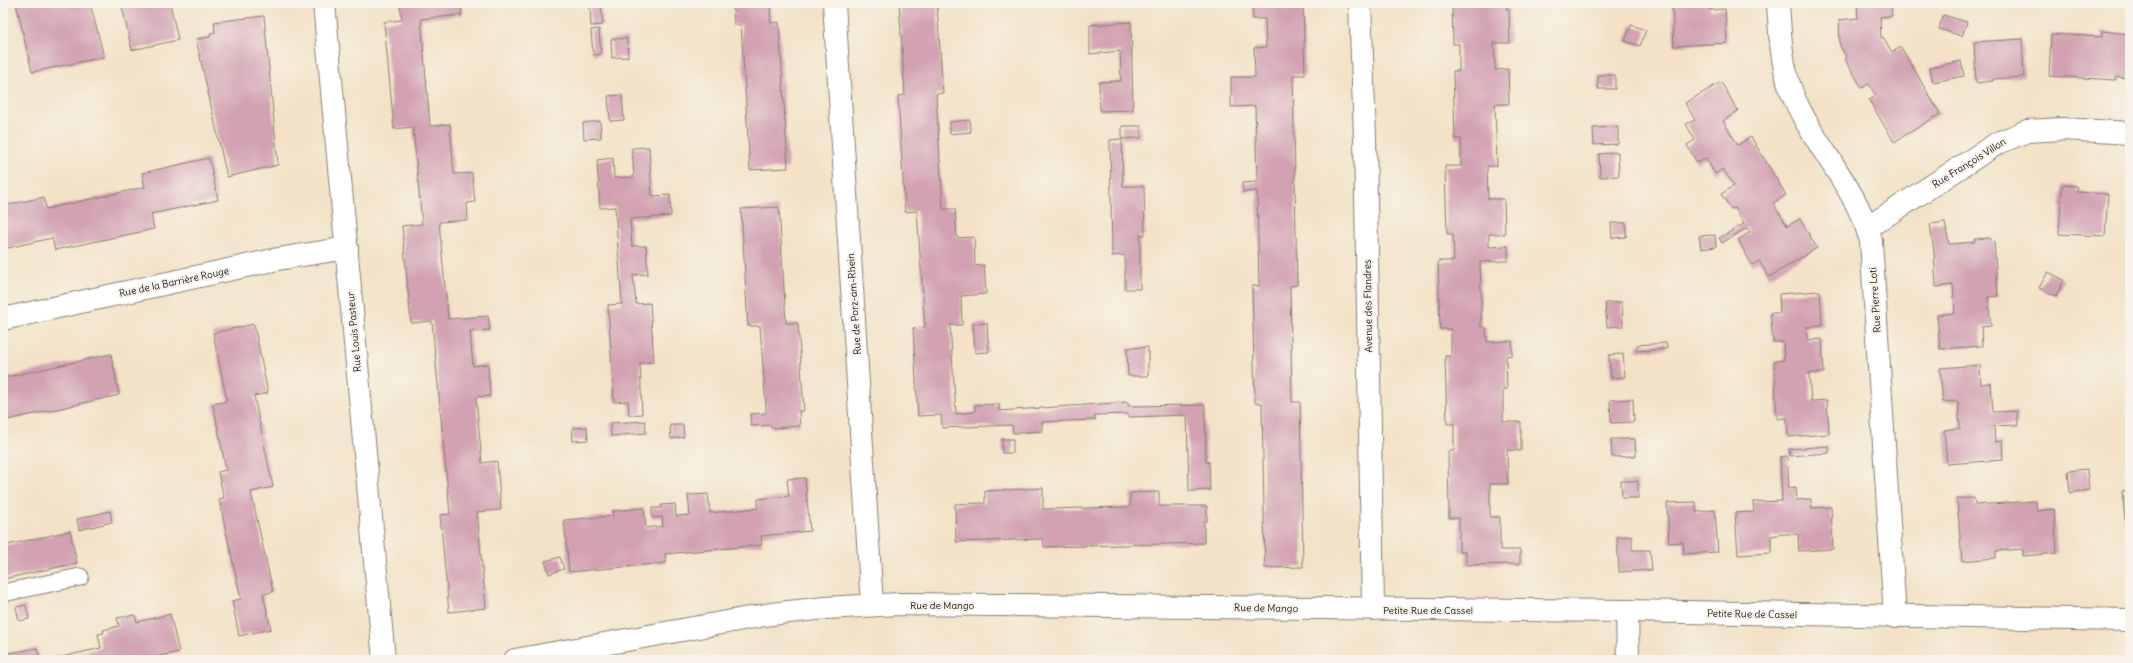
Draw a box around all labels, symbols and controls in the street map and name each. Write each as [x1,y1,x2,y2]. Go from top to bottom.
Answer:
street label: Rue François Villon [1930,135,2009,191]
street label: Rue de Porz-am-Rhein [844,253,864,355]
street label: Avenue des Flandres [1361,259,1375,353]
street label: Rue de la Barrière Rouge [118,264,230,300]
street label: Rue Pierre Loti [1866,267,1884,333]
street label: Rue Louis Pasteur [344,291,364,373]
street label: Rue de Mango [910,599,974,612]
street label: Rue de Mango [1234,601,1299,615]
street label: Petite Rue de Cassel [1383,604,1473,617]
street label: Petite Rue de Cassel [1707,607,1797,621]

